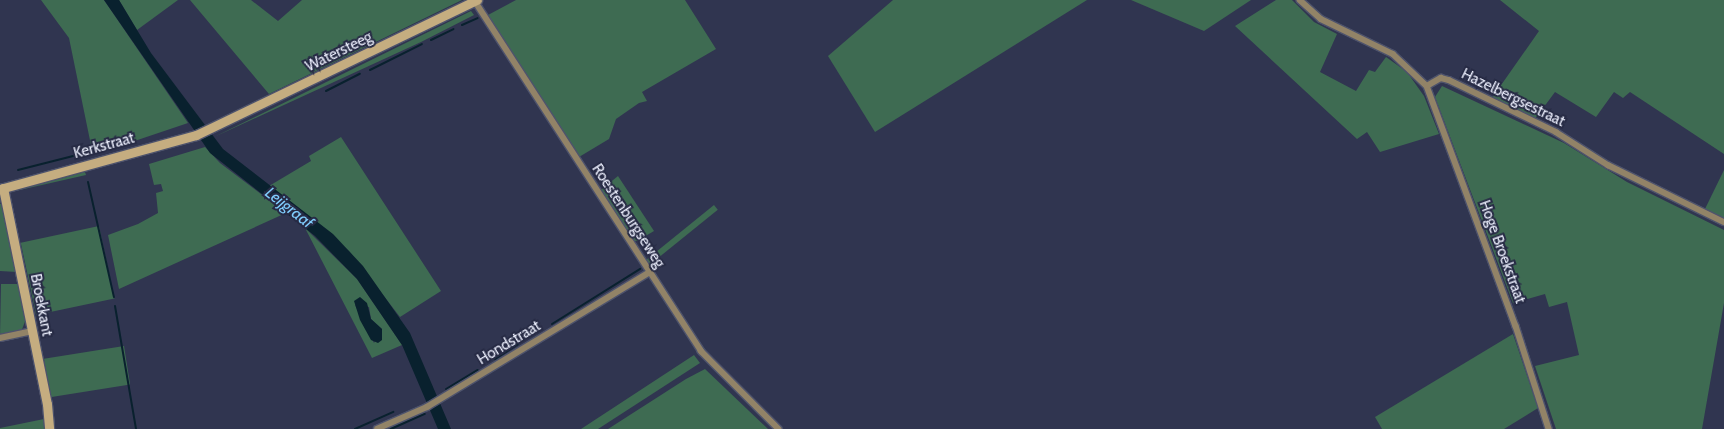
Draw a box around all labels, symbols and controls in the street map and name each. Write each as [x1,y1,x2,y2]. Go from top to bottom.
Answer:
street label: Watersteeg [303,28,375,76]
street label: Hazelbergsestraat [1458,65,1568,131]
street label: Kerkstraat [72,129,136,163]
street label: Roestenburgseweg [588,161,668,271]
water label: Leijgraaf [261,183,317,233]
street label: Hoge Broekstraat [1475,198,1529,306]
street label: Broekkant [26,272,56,338]
street label: Hondstraat [474,317,544,369]

